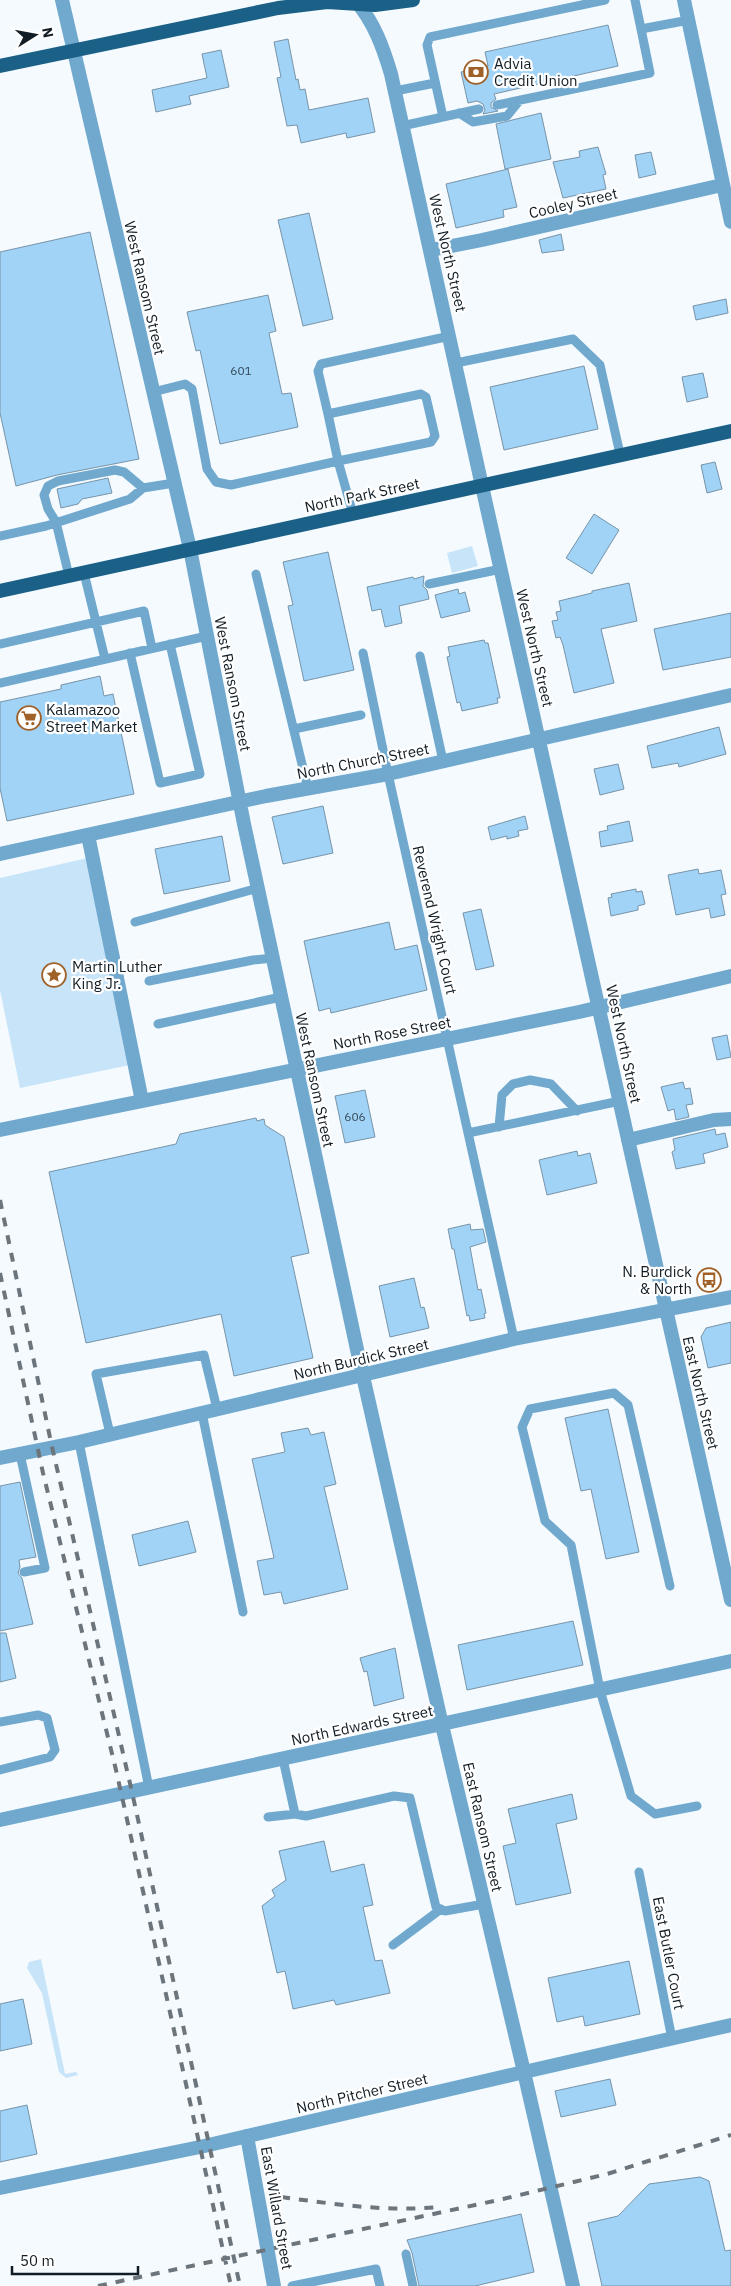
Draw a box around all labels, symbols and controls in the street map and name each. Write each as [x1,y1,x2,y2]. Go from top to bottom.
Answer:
north arrow [10,10,60,60]
text: N [38,26,58,39]
place label: Advia Credit Union [494,54,578,90]
bank icon: Advia Credit Union [463,59,489,85]
street label: Cooley Street [527,184,619,222]
street label: West North Street [425,192,471,314]
street label: West Ransom Street [120,219,170,357]
house number: 601 [230,363,252,378]
street label: North Park Street [303,474,421,516]
street label: West North Street [512,587,558,709]
street label: West Ransom Street [211,615,255,753]
place label: Kalamazoo Street Market [46,700,138,736]
supermarket icon: Kalamazoo Street Market [16,705,42,731]
street label: North Church Street [295,739,431,783]
street label: Reverend Wright Court [409,844,461,996]
place label: Martin Luther King Jr. [72,957,163,993]
place icon: Martin Luther King Jr. [41,962,67,988]
street label: West North Street [602,983,646,1105]
street label: West Ransom Street [291,1011,339,1149]
street label: North Rose Street [331,1012,453,1054]
house number: 606 [344,1109,366,1124]
place label: N. Burdick & North [622,1262,692,1298]
bus stop icon: N. Burdick & North [696,1267,722,1293]
street label: North Burdick Street [292,1334,430,1384]
street label: East North Street [679,1334,723,1452]
street label: North Edwards Street [289,1701,435,1749]
street label: East Ransom Street [459,1760,507,1894]
street label: East Butler Court [649,1895,689,2011]
street label: North Pitcher Street [294,2069,430,2117]
street label: East Willard Street [257,2145,297,2271]
scale bar [12,2244,139,2276]
text: 50 m [20,2251,55,2270]

